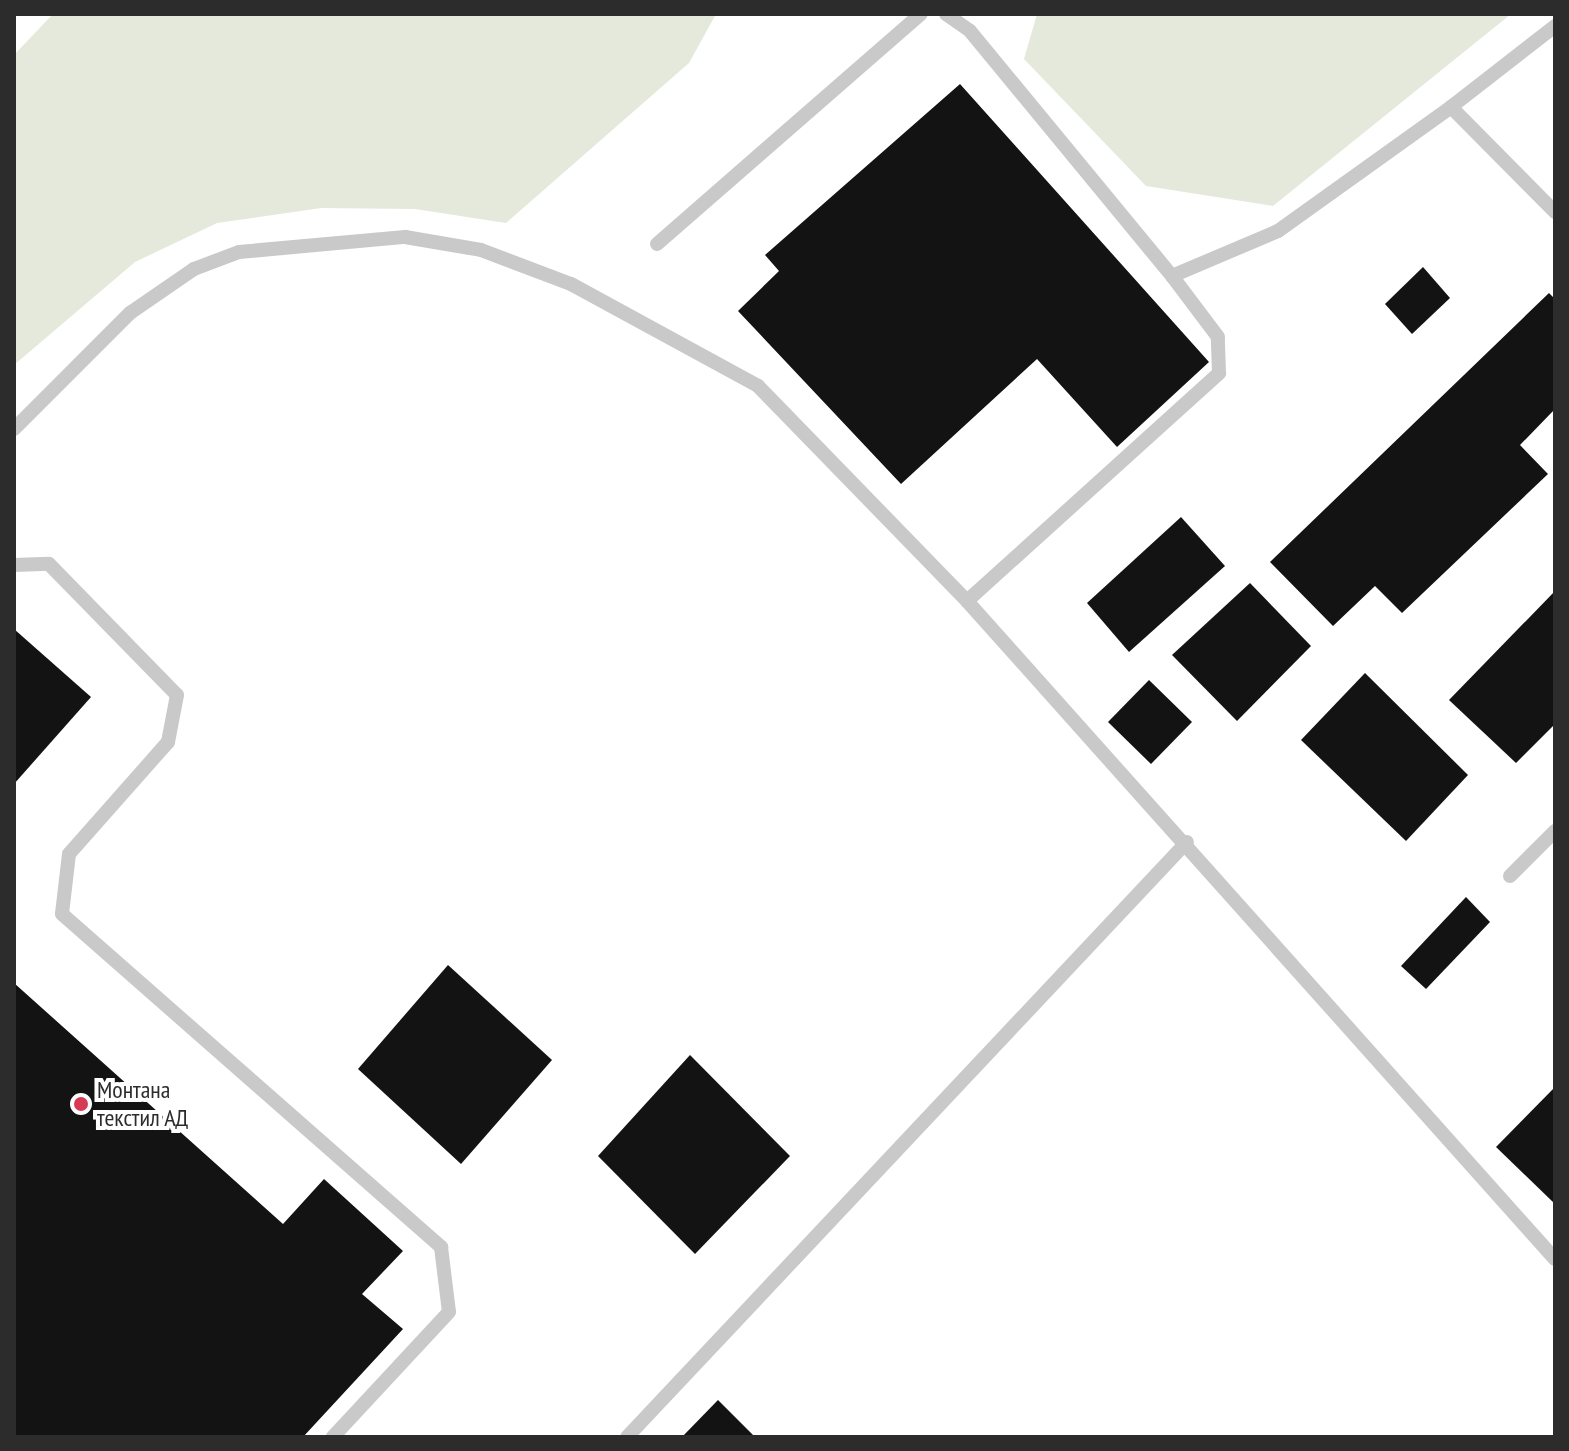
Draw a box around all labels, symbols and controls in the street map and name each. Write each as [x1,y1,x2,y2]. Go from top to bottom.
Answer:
place label: Монтана текстил АД [97,1076,189,1132]
marker: Монтана текстил АД [72,1095,90,1113]

